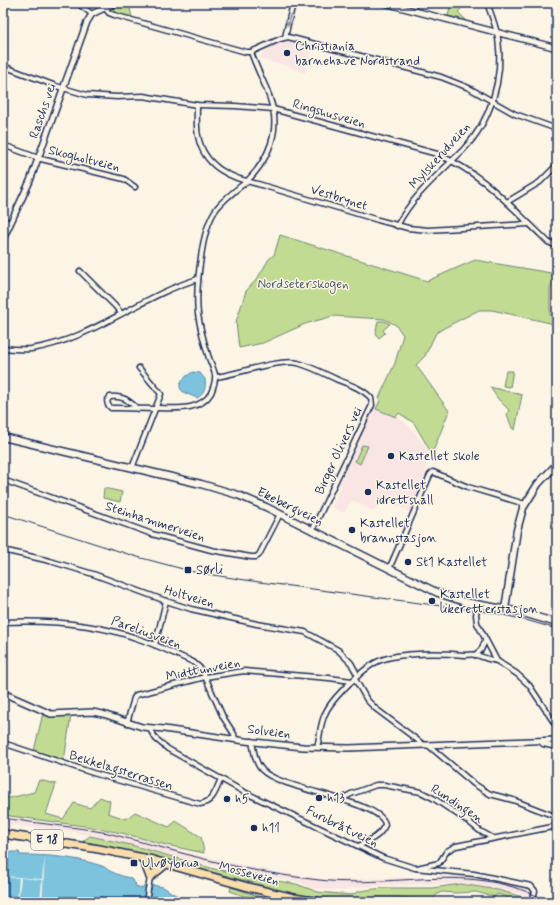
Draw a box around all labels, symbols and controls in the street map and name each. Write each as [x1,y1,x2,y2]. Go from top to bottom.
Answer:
one-way arrow [284,13,292,26]
place label: Christiania barnehave Nordstrand [295,38,420,70]
marker: Christiania barnehave Nordstrand [282,48,292,58]
street label: Raschs vei [26,81,60,141]
street label: Ringshusveien [290,95,367,133]
street label: Mylskerudveien [406,119,474,193]
street label: Skogholtveien [46,142,121,177]
street label: Vestbrynet [309,181,370,215]
park label: Nordseterskogen [257,276,349,294]
street label: Birger Olivers vei [311,405,368,498]
place label: Kastellet skole [399,448,480,465]
marker: Kastellet skole [386,451,396,461]
place label: Kastellet idrettshall [376,477,433,509]
street label: Ekebergveien [253,484,326,532]
marker: Kastellet idrettshall [363,487,373,497]
street label: Steinhammerveien [103,498,207,546]
place label: Kastellet brannstasjon [360,515,437,547]
marker: Kastellet brannstasjon [347,525,357,535]
place label: St1 Kastellet [416,554,487,571]
marker: St1 Kastellet [403,557,413,567]
place label: Sørli [196,562,224,579]
marker: Sørli [183,565,193,575]
street label: Holtveien [162,582,216,612]
place label: Kastellet likeretterstasjon [440,586,538,618]
marker: Kastellet likeretterstasjon [427,596,437,606]
street label: Pareliusveien [109,613,183,653]
street label: Midttunveien [164,654,242,686]
street label: Solveien [246,721,292,743]
street label: Bekkelagsterrassen [66,747,175,797]
street label: Rundingen [426,781,487,829]
place label: h13 [327,790,345,807]
place label: h5 [235,791,249,808]
marker: h13 [314,793,324,803]
marker: h5 [222,794,232,804]
street label: Furubråtveien [303,802,381,852]
place label: h11 [262,820,280,837]
marker: h11 [249,823,259,833]
road number: E 18 [31,830,63,850]
place label: Ulvøybrua [142,855,199,872]
marker: Ulvøybrua [129,858,139,868]
street label: Mosseveien [217,858,281,890]

